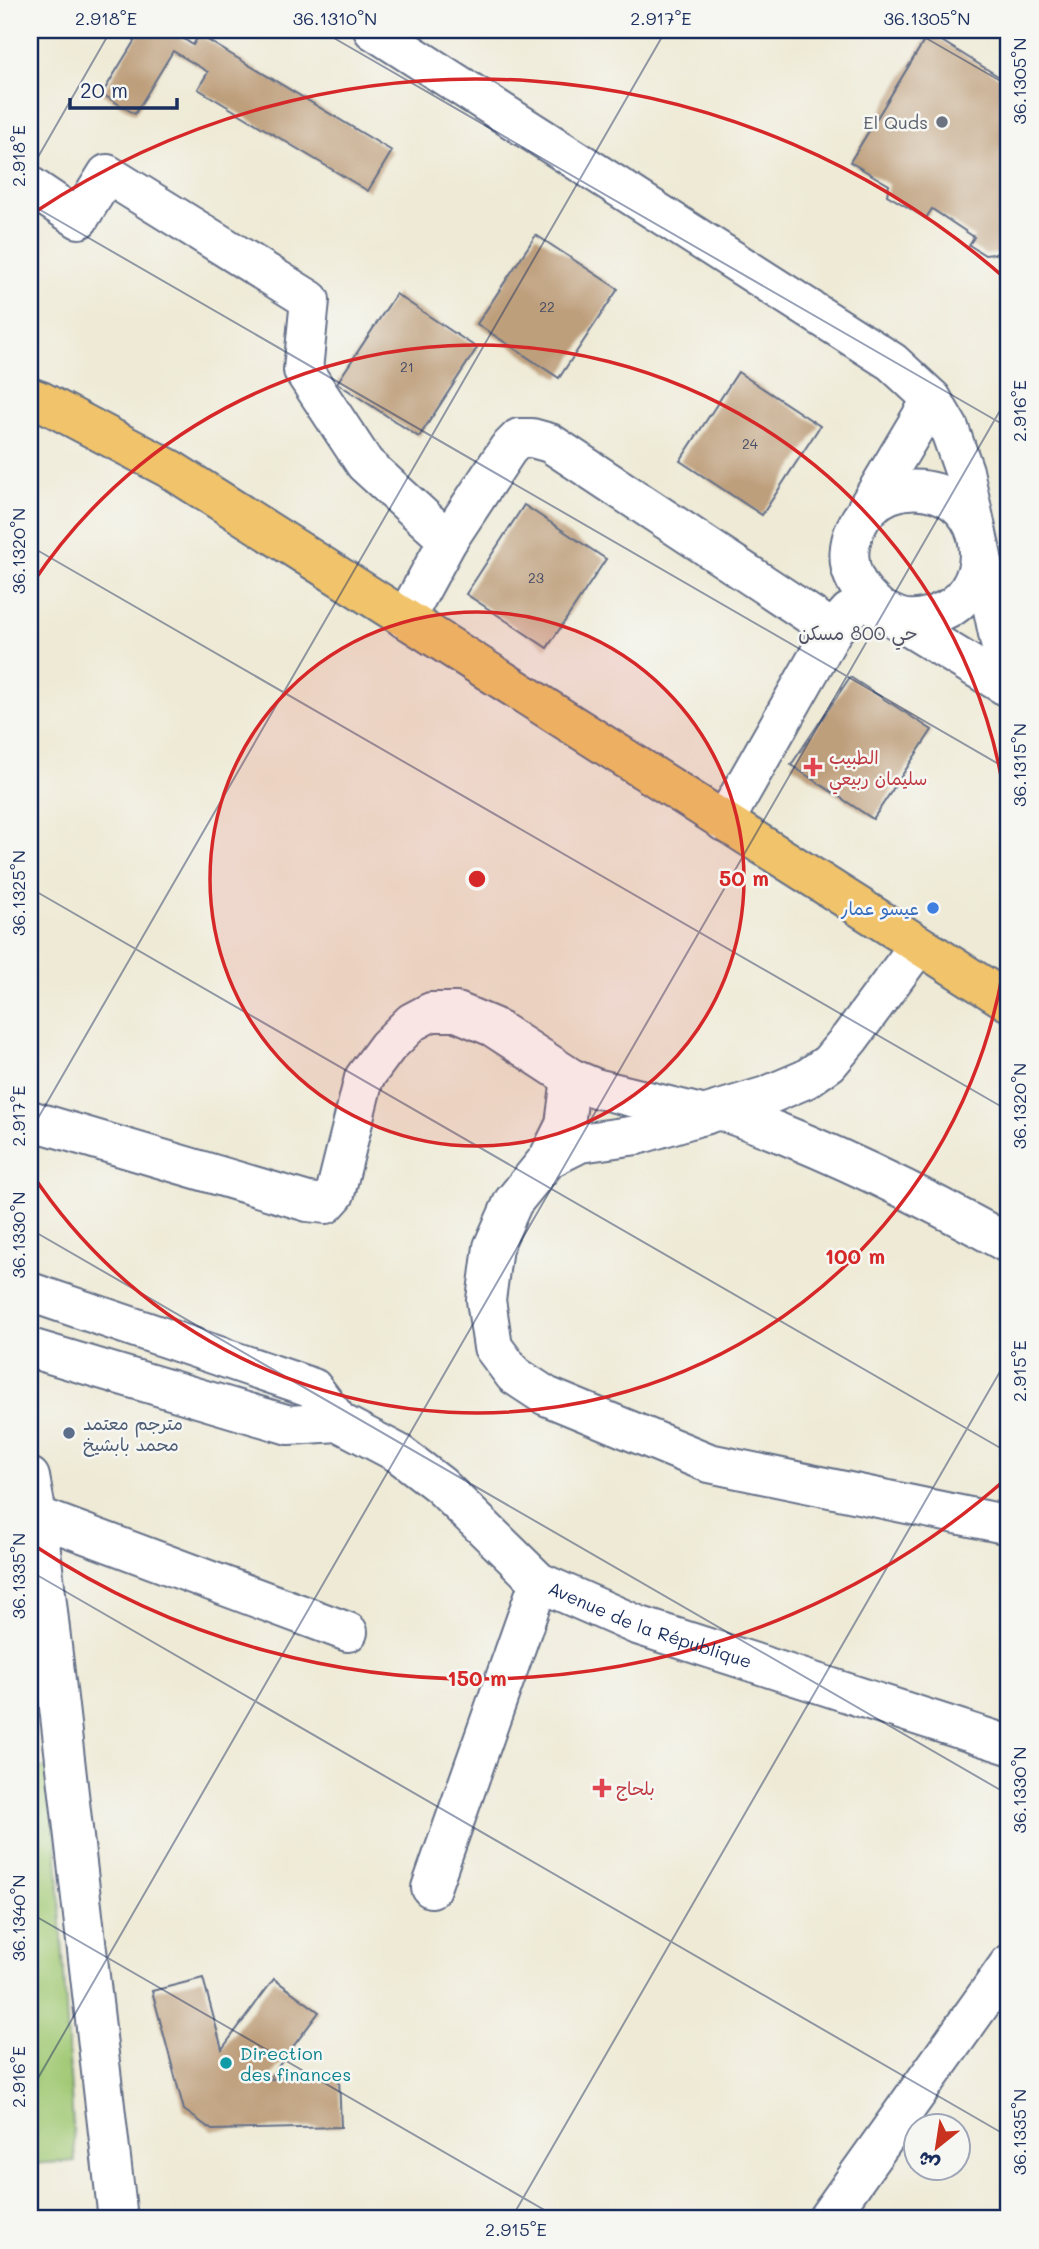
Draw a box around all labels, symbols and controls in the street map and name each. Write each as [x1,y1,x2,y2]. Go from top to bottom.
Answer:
text: 2.918°E [75,6,137,30]
text: 36.1310°N [293,6,377,30]
text: 2.917°E [630,6,692,30]
text: 36.1305°N [883,6,971,30]
text: 36.1305°N [1007,37,1031,125]
scale bar [70,66,177,110]
text: 20 m [80,76,128,103]
place label: El Quds [863,110,928,134]
marker: El Quds [934,114,950,130]
text: 2.918°E [6,125,30,187]
house number: 22 [539,297,555,316]
house number: 21 [400,357,414,376]
text: 2.916°E [1007,380,1031,442]
house number: 24 [742,434,759,453]
text: 36.1320°N [6,508,30,594]
house number: 23 [528,568,544,587]
district label: حي 800 مسكن [798,620,918,650]
text: 36.1315°N [1007,723,1031,807]
place label: الطبيب سليمان ربيعي [829,745,927,795]
marker: الطبيب سليمان ربيعي [803,757,823,777]
text: 36.1325°N [6,850,30,936]
text: 50 m [719,864,769,891]
centre of rings [465,867,489,891]
place label: عيسو عمار [840,896,919,920]
marker: عيسو عمار [925,900,941,916]
text: 36.1320°N [1007,1063,1031,1149]
text: 2.917°E [6,1085,30,1147]
text: 36.1330°N [6,1191,30,1279]
text: 100 m [825,1242,885,1269]
text: 2.915°E [1007,1340,1031,1402]
place label: مترجم معتمد محمد بابشيخ [83,1411,183,1457]
marker: مترجم معتمد محمد بابشيخ [61,1425,77,1441]
text: 36.1335°N [6,1533,30,1619]
street label: Avenue de la République [545,1576,755,1673]
text: 150 m [447,1664,507,1691]
text: 36.1330°N [1007,1746,1031,1834]
place label: بلحاج [616,1776,655,1801]
marker: بلحاج [594,1780,610,1796]
text: 36.1340°N [6,1874,30,1962]
place label: Direction des finances [240,2041,351,2086]
text: 2.916°E [6,2046,30,2108]
marker: Direction des finances [218,2055,234,2071]
text: 36.1335°N [1007,2089,1031,2175]
north arrow [902,2112,972,2182]
text: ش [913,2146,944,2178]
text: 2.915°E [485,2217,547,2241]

